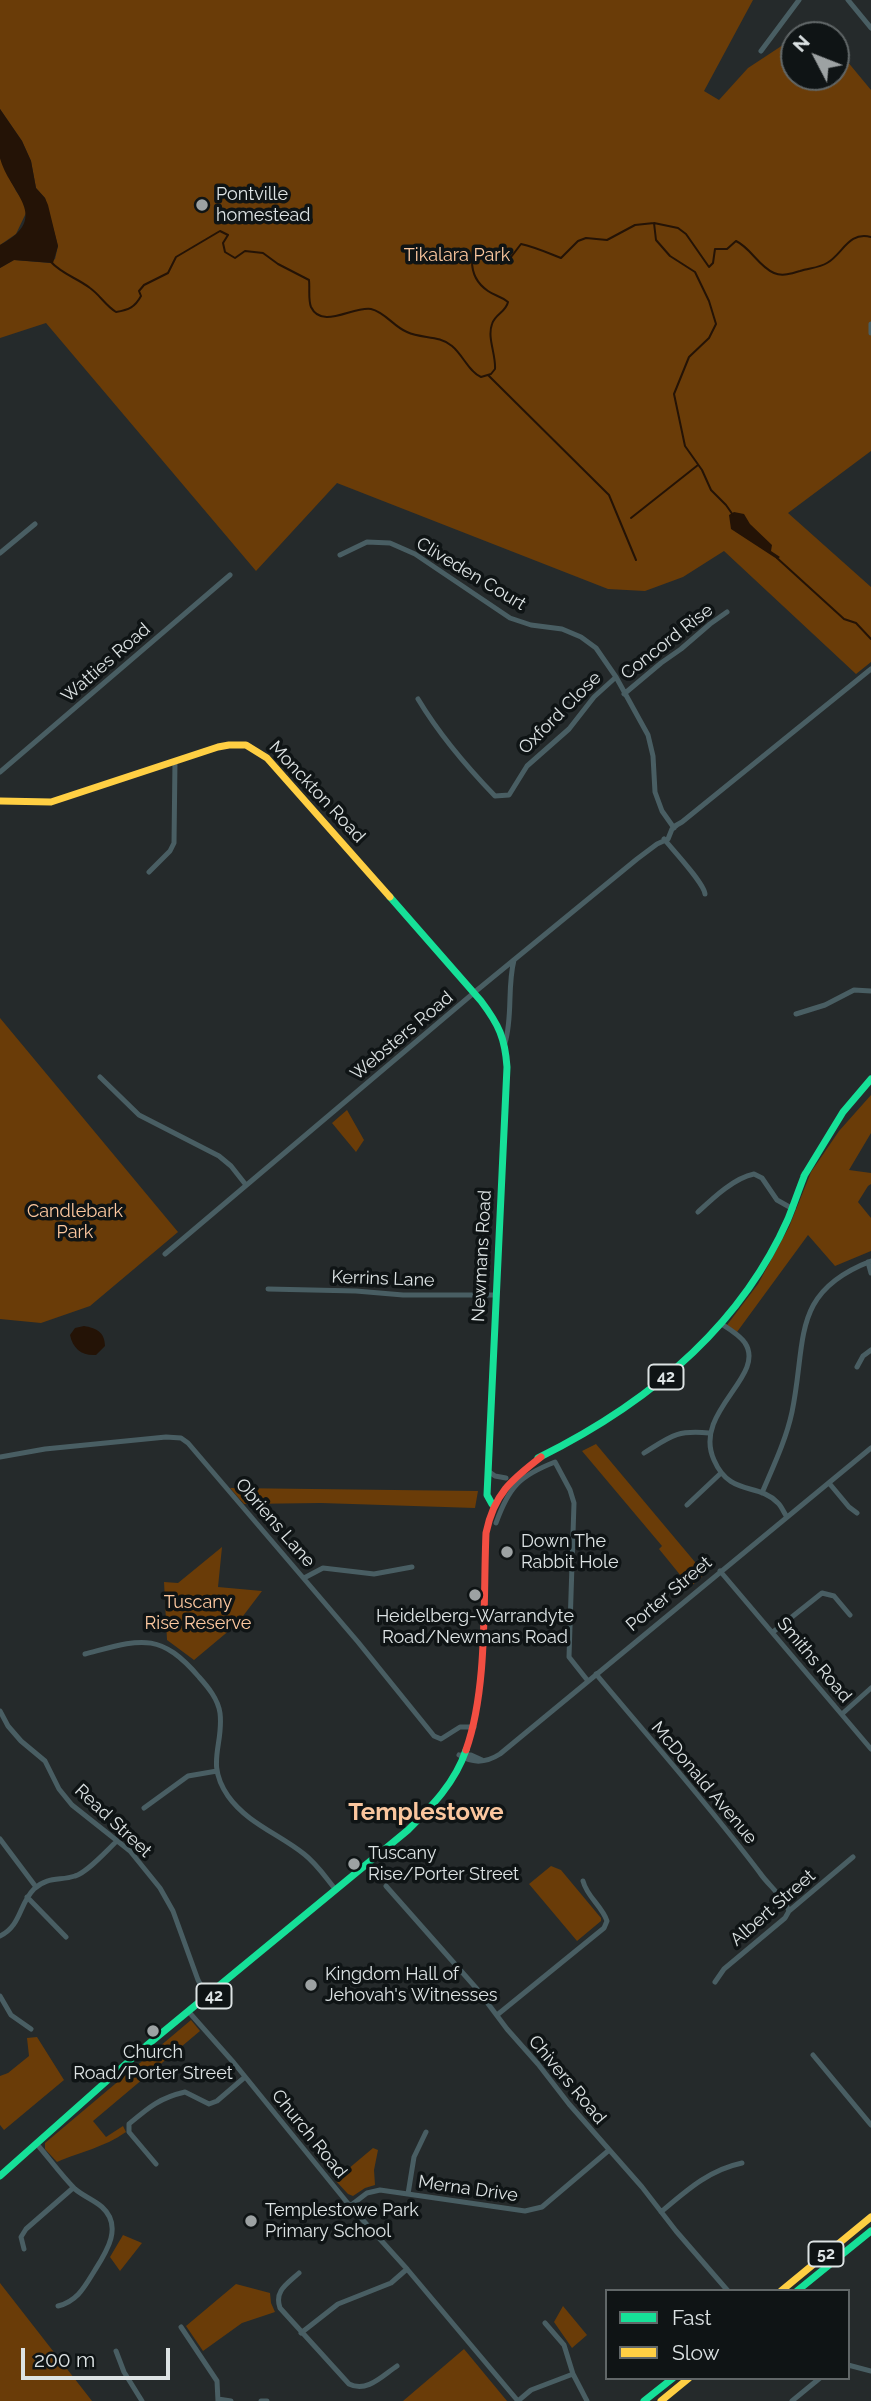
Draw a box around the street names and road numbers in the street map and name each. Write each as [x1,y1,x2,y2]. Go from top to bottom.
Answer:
street label: Cliveden Court [412,533,530,615]
street label: Concord Rise [617,599,717,685]
street label: Watties Road [57,619,155,707]
street label: Oxford Close [514,667,606,759]
street label: Monckton Road [264,737,370,847]
street label: Websters Road [346,987,458,1085]
street label: Newmans Road [468,1190,496,1322]
street label: Kerrins Lane [331,1266,435,1292]
road number: 42 [648,1364,684,1390]
street label: Obriens Lane [231,1474,319,1572]
street label: Porter Street [622,1552,716,1636]
street label: Smiths Road [772,1613,856,1707]
street label: McDonald Avenue [646,1717,762,1849]
street label: Read Street [70,1780,156,1862]
street label: Albert Street [726,1865,820,1951]
road number: 42 [196,1984,232,2008]
street label: Chivers Road [524,2031,610,2129]
street label: Church Road [267,2085,351,2183]
street label: Merna Drive [417,2171,519,2207]
road number: 52 [808,2242,844,2266]

